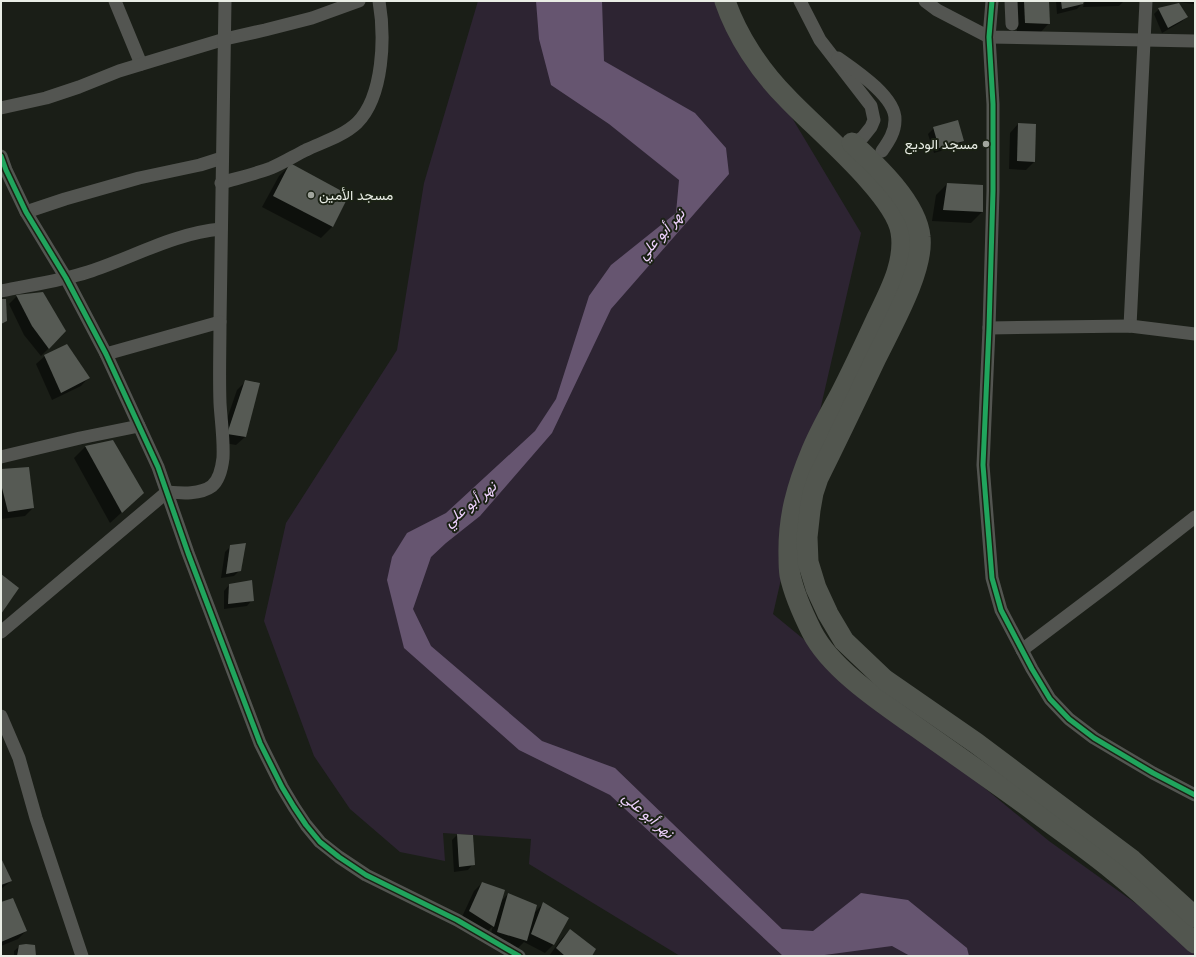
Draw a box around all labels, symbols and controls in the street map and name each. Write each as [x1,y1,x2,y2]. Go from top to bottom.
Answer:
place label: مسجد الوديع [904,135,978,155]
marker: مسجد الوديع [981,139,991,149]
place label: مسجد الأمين [319,186,393,204]
marker: مسجد الأمين [306,190,316,200]
water label: نهر أبو علي [633,204,691,265]
water label: نهر أبو علي [440,476,502,533]
water label: نهر أبو علي [617,787,679,845]

